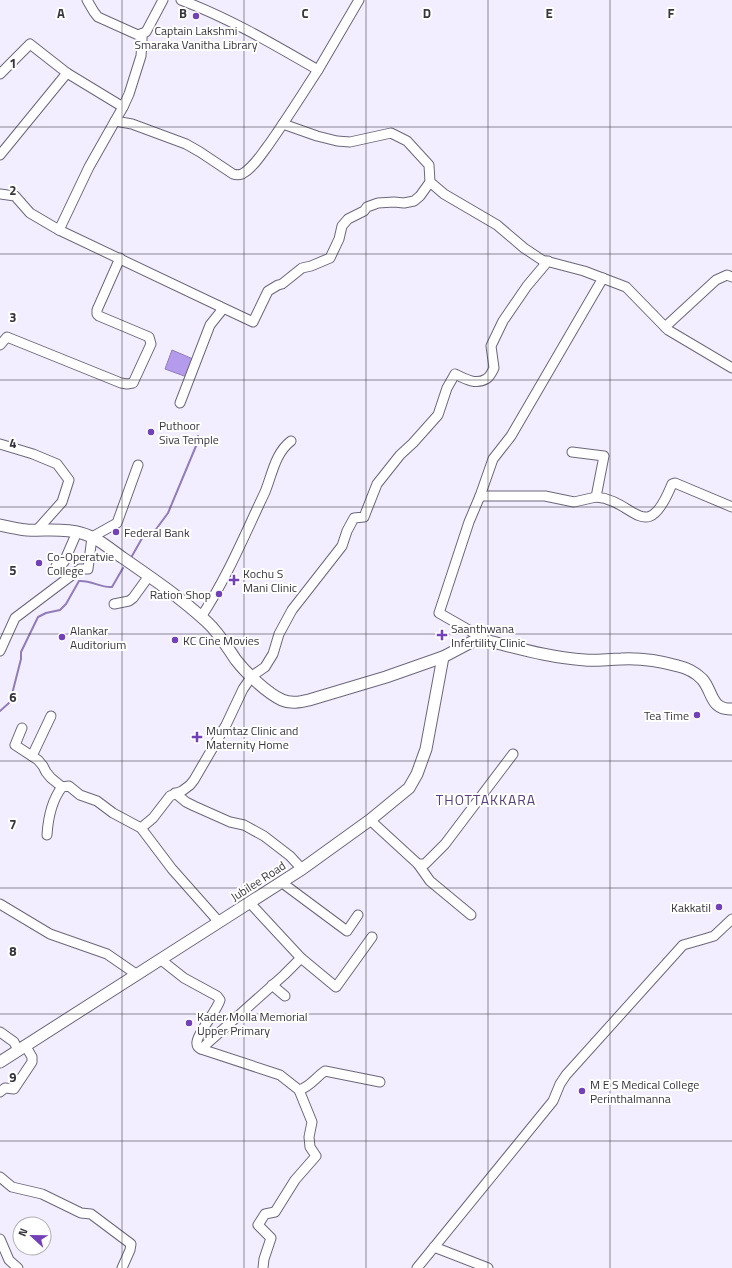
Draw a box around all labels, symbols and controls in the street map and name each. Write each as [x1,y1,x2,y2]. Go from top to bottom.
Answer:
text: A [57,3,65,23]
text: B [179,3,187,23]
text: C [301,3,309,23]
text: D [423,3,431,23]
text: E [545,3,553,23]
text: F [668,3,675,23]
marker: Captain Lakshmi Smaraka Vanitha Library [191,11,201,21]
place label: Captain Lakshmi Smaraka Vanitha Library [135,21,258,54]
text: 1 [9,53,17,73]
text: 2 [9,180,17,200]
text: 3 [9,307,17,327]
place label: Puthoor Siva Temple [159,416,219,449]
marker: Puthoor Siva Temple [146,427,156,437]
text: 4 [9,433,17,453]
place label: Federal Bank [124,523,190,542]
marker: Federal Bank [111,527,121,537]
place label: Co-Operatvie College [47,547,114,580]
marker: Co-Operatvie College [34,558,44,568]
text: 5 [9,560,17,580]
place label: Kochu S Mani Clinic [243,564,297,597]
marker: Kochu S Mani Clinic [228,574,240,586]
place label: Ration Shop [150,585,211,604]
marker: Ration Shop [214,589,224,599]
place label: Saanthwana Infertility Clinic [451,619,526,652]
place label: Alankar Auditorium [70,621,126,654]
marker: Saanthwana Infertility Clinic [436,629,448,641]
place label: KC Cine Movies [183,631,260,650]
marker: Alankar Auditorium [57,632,67,642]
marker: KC Cine Movies [170,635,180,645]
text: 6 [9,687,17,707]
place label: Tea Time [644,706,689,725]
marker: Tea Time [692,710,702,720]
place label: Mumtaz Clinic and Maternity Home [206,721,298,754]
marker: Mumtaz Clinic and Maternity Home [191,731,203,743]
district label: THOTTAKKARA [436,789,536,810]
text: 7 [9,814,17,834]
street label: Jubilee Road [227,856,289,906]
place label: Kakkatil [671,898,711,917]
marker: Kakkatil [714,902,724,912]
text: 8 [9,941,17,961]
place label: Kader Molla Memorial Upper Primary [197,1007,308,1040]
marker: Kader Molla Memorial Upper Primary [184,1018,194,1028]
text: 9 [9,1067,17,1087]
place label: M E S Medical College Perinthalmanna [590,1075,699,1108]
marker: M E S Medical College Perinthalmanna [577,1086,587,1096]
north arrow [12,1216,52,1256]
text: N [14,1226,32,1239]

